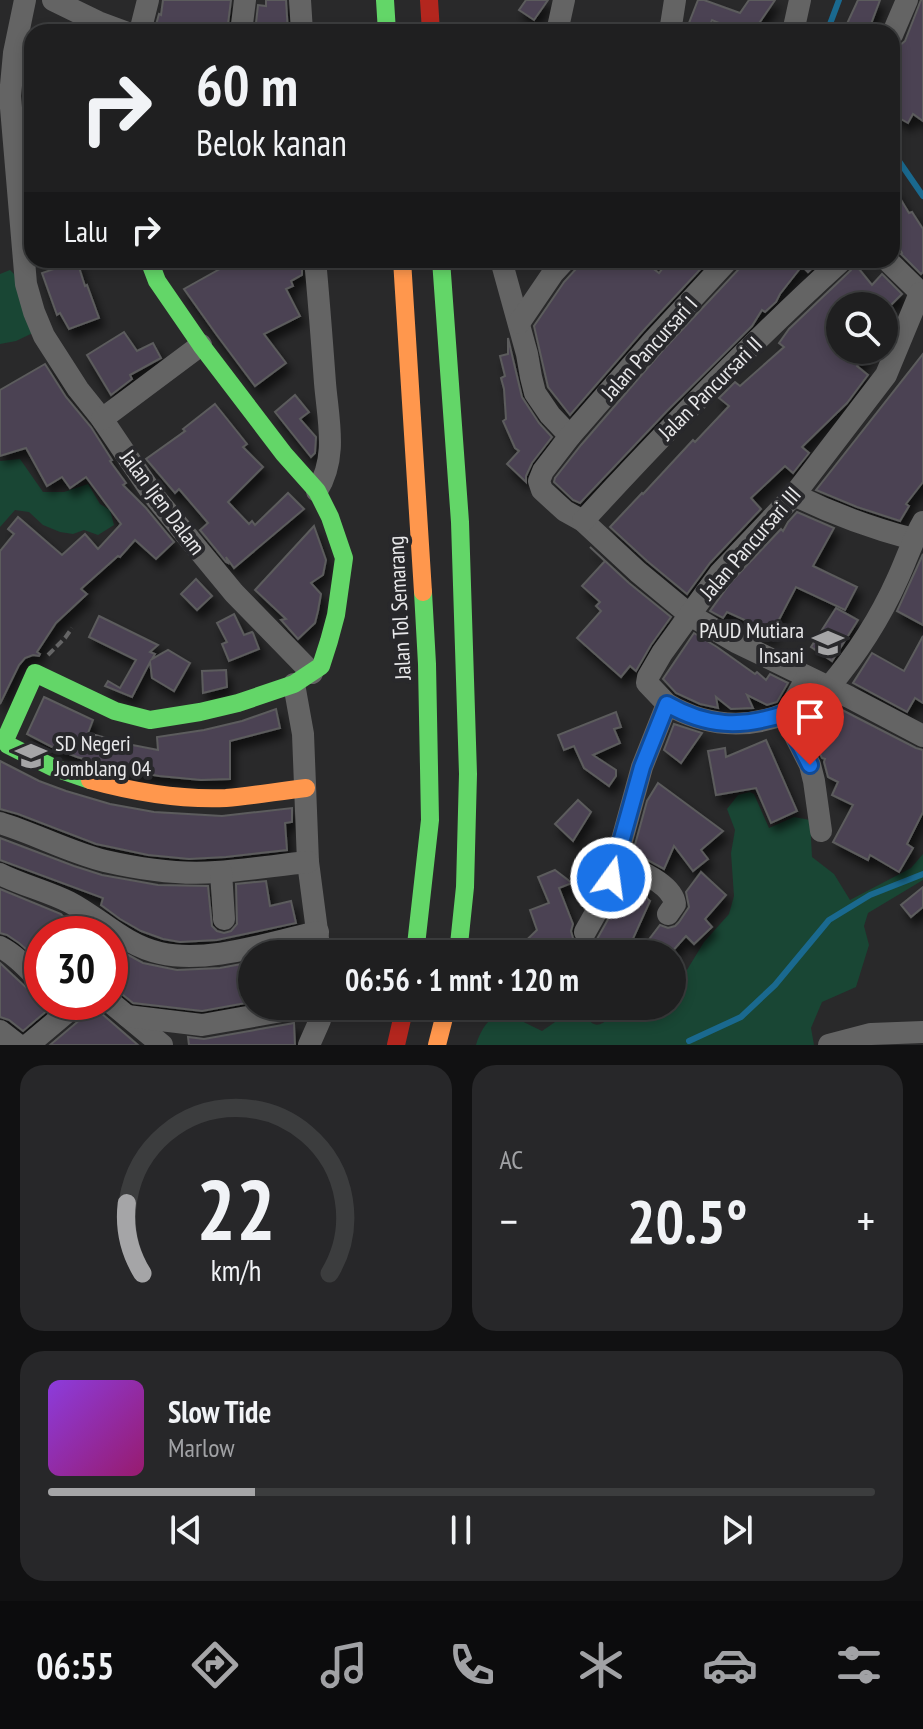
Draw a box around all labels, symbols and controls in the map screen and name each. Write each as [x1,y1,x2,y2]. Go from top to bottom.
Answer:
text: 60 m [196,49,298,121]
icon: right [64,56,168,160]
text: Belok kanan [196,119,347,166]
icon: right [124,208,168,252]
text: Lalu [64,211,108,250]
street label: Jalan Pancursari I [594,290,703,407]
map controls [826,292,898,364]
button: search [826,292,898,364]
street label: Jalan Pancursari II [651,330,768,447]
street label: Jalan Ijen Dalam [114,443,212,560]
street label: Jalan Pancursari III [693,481,807,606]
street label: Jalan Tol Semarang [381,535,417,682]
place label: PAUD Mutiara Insani [699,616,804,669]
school or university icon: PAUD Mutiara Insani [811,626,845,660]
pin [776,683,844,765]
icon: arrive [788,695,832,739]
place label: SD Negeri Jomblang 04 [54,729,151,782]
school or university icon: SD Negeri Jomblang 04 [14,739,48,773]
position arrow [569,836,653,920]
speed limit sign: 30 [24,916,128,1020]
text: 06:56 · 1 mnt · 120 m [345,960,579,999]
text: AC [500,1143,523,1176]
text: 22 [196,1155,276,1263]
text: 20.5° [627,1182,748,1260]
text: − [500,1192,518,1249]
text: + [857,1192,875,1249]
text: km/h [210,1252,261,1289]
text: Slow Tide [168,1392,271,1431]
text: Marlow [168,1431,234,1464]
icon: previous [164,1508,208,1552]
icon: pause [439,1508,483,1552]
icon: next [715,1508,759,1552]
icon: directions [187,1637,243,1693]
icon: music [316,1637,372,1693]
icon: phone [444,1637,500,1693]
icon: climate [573,1637,629,1693]
icon: car [702,1637,758,1693]
icon: filters [831,1637,887,1693]
text: 06:55 [36,1642,114,1689]

